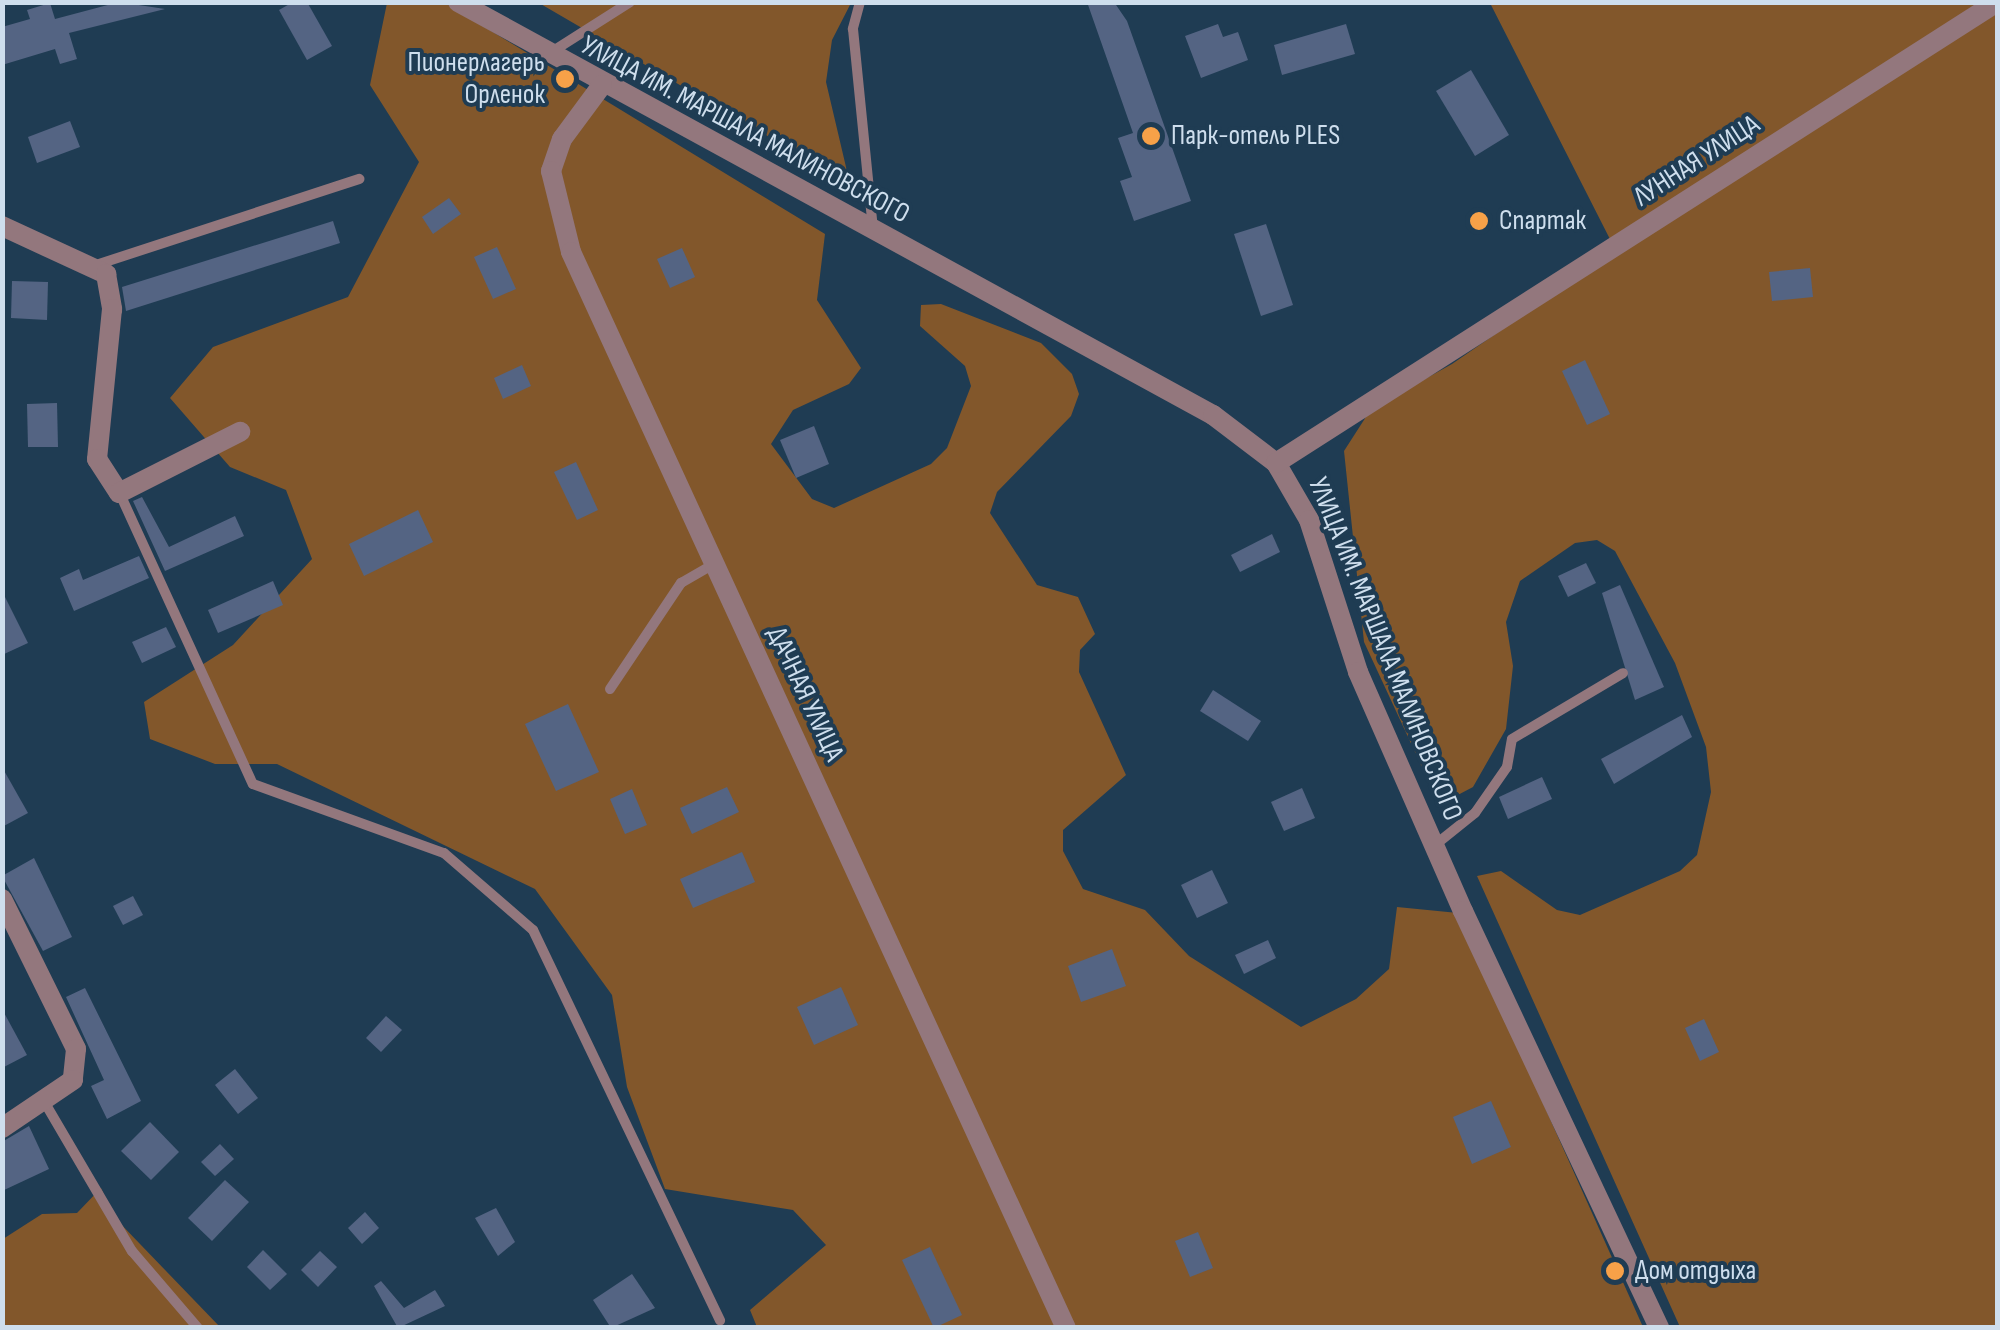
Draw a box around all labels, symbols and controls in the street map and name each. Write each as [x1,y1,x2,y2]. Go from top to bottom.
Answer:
street label: УЛИЦА ИМ. МАРШАЛА МАЛИНОВСКОГО [575,29,915,231]
place label: Пионерлагерь Орленок [408,46,545,112]
marker: Пионерлагерь Орленок [554,68,576,90]
street label: ЛУННАЯ УЛИЦА [1628,108,1766,214]
place label: Парк-отель PLES [1171,119,1340,153]
marker: Парк-отель PLES [1140,125,1162,147]
place label: Спартак [1499,204,1586,238]
marker: Спартак [1468,210,1490,232]
street label: УЛИЦА ИМ. МАРШАЛА МАЛИНОВСКОГО [1301,472,1469,826]
street label: ДАЧНАЯ УЛИЦА [759,621,851,767]
place label: Дом отдыха [1635,1254,1756,1288]
marker: Дом отдыха [1604,1260,1626,1282]

